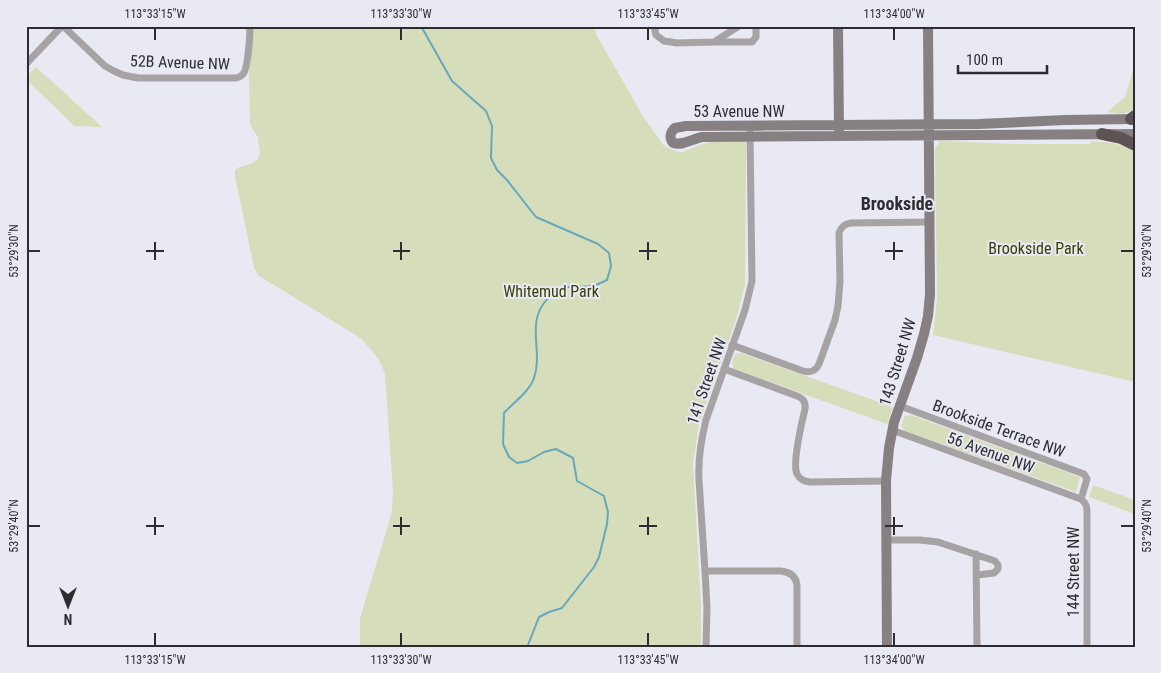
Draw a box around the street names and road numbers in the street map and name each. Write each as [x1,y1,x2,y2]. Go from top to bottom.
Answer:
street label: 52B Avenue NW [130,51,230,74]
street label: 53 Avenue NW [693,102,785,121]
street label: 143 Street NW [875,316,920,408]
street label: 141 Street NW [683,335,730,427]
street label: Brookside Terrace NW [930,396,1068,461]
street label: 56 Avenue NW [945,428,1037,477]
street label: 144 Street NW [1064,527,1083,617]

